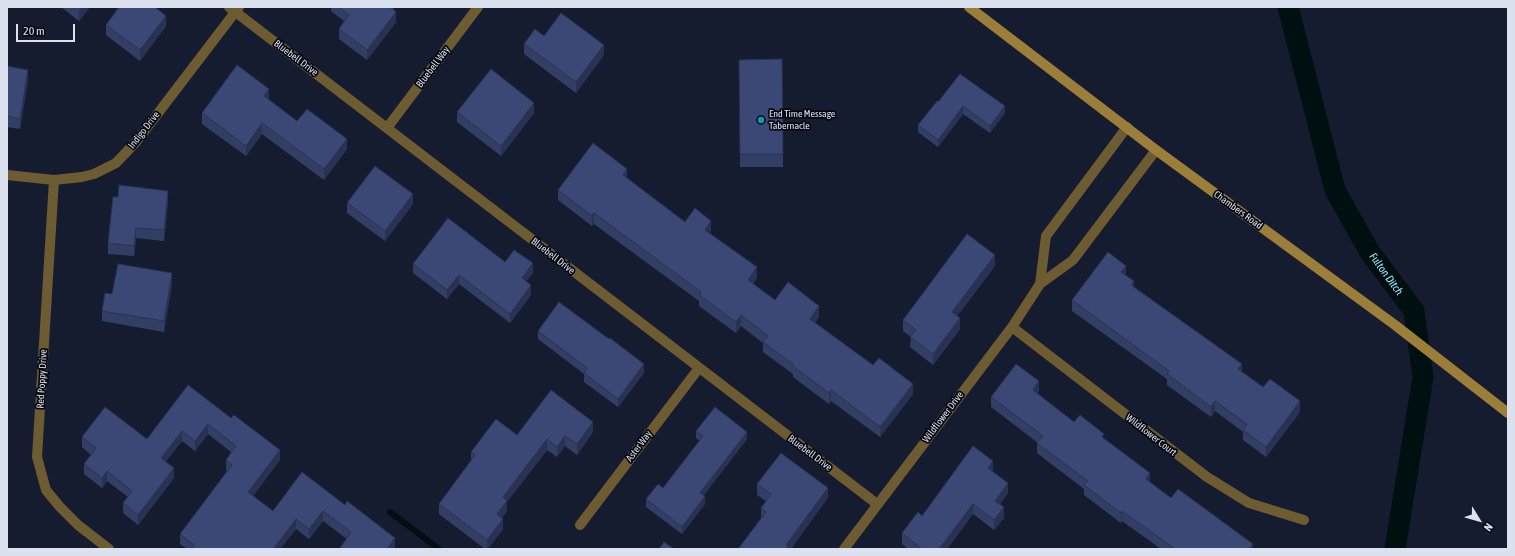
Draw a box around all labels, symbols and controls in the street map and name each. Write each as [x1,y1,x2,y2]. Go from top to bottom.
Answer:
scale bar [18,16,77,42]
text: 20 m [23,24,45,38]
street label: Bluebell Drive [272,38,320,78]
street label: Bluebell Way [414,44,452,90]
place label: End Time Message Tabernacle [769,108,835,132]
street label: Indigo Drive [126,109,162,151]
marker: End Time Message Tabernacle [756,115,766,125]
street label: Chambers Road [1211,188,1265,232]
street label: Bluebell Drive [529,235,577,277]
water label: Fulton Ditch [1366,250,1406,298]
street label: Red Poppy Drive [34,349,50,409]
street label: Wildflower Drive [920,389,966,445]
street label: Wildflower Court [1123,411,1179,459]
street label: Aster Way [623,428,655,464]
street label: Bluebell Drive [786,433,834,473]
north arrow [1459,500,1499,540]
text: N [1482,521,1495,533]

